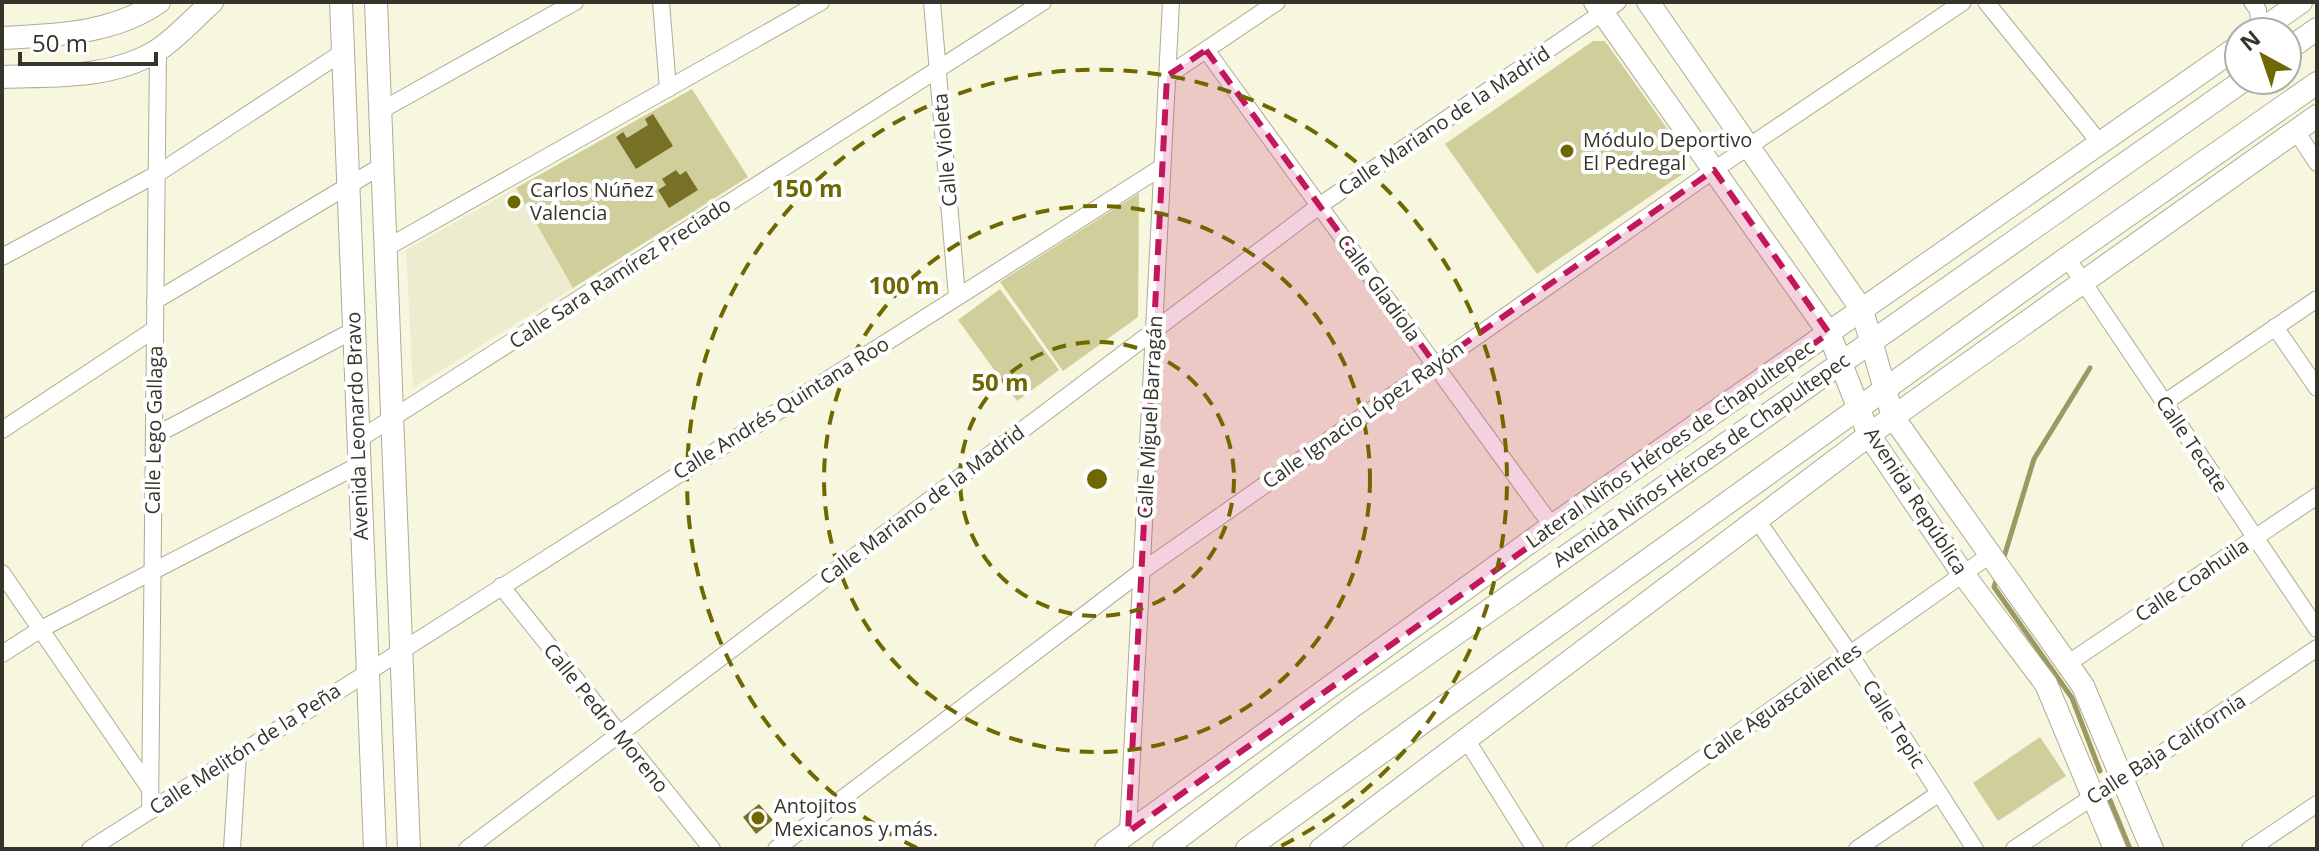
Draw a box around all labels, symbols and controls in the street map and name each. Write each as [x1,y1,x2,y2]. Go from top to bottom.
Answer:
scale bar [20,16,156,66]
north arrow [2223,16,2303,96]
text: N [2233,23,2266,57]
text: 50 m [32,26,88,59]
street label: Calle Mariano de la Madrid [1333,39,1555,202]
street label: Calle Violeta [926,92,963,208]
place label: Módulo Deportivo El Pedregal [1583,126,1752,176]
marker: Módulo Deportivo El Pedregal [1558,142,1576,160]
text: 150 m [772,171,842,204]
place label: Carlos Núñez Valencia [530,176,654,226]
street label: Calle Sara Ramírez Preciado [504,191,736,355]
marker: Carlos Núñez Valencia [505,193,523,211]
street label: Calle Gladiola [1331,229,1427,347]
text: 100 m [869,268,939,301]
street label: Avenida Leonardo Bravo [339,311,374,541]
street label: Calle Miguel Barragán [1131,315,1168,519]
street label: Calle Andrés Quintana Roo [668,330,894,485]
street label: Lateral Niños Héroes de Chapultepec [1520,333,1819,554]
street label: Calle Ignacio López Rayón [1257,335,1469,495]
street label: Calle Lego Gallaga [139,345,168,515]
street label: Avenida Niños Héroes de Chapultepec [1547,346,1855,573]
text: 50 m [971,365,1029,398]
street label: Calle Tecate [2150,390,2235,498]
street label: Calle Mariano de la Madrid [814,419,1030,591]
street label: Avenida República [1859,422,1974,580]
centre of rings [1083,465,1111,493]
street label: Calle Coahuila [2130,532,2254,628]
street label: Calle Aguascalientes [1697,636,1867,767]
street label: Calle Pedro Moreno [538,637,675,798]
street label: Calle Tepic [1857,674,1932,773]
street label: Calle Melitón de la Peña [144,677,346,821]
street label: Calle Baja California [2081,687,2251,810]
place label: Antojitos Mexicanos y más. [774,792,938,842]
marker: Antojitos Mexicanos y más. [749,809,767,827]

